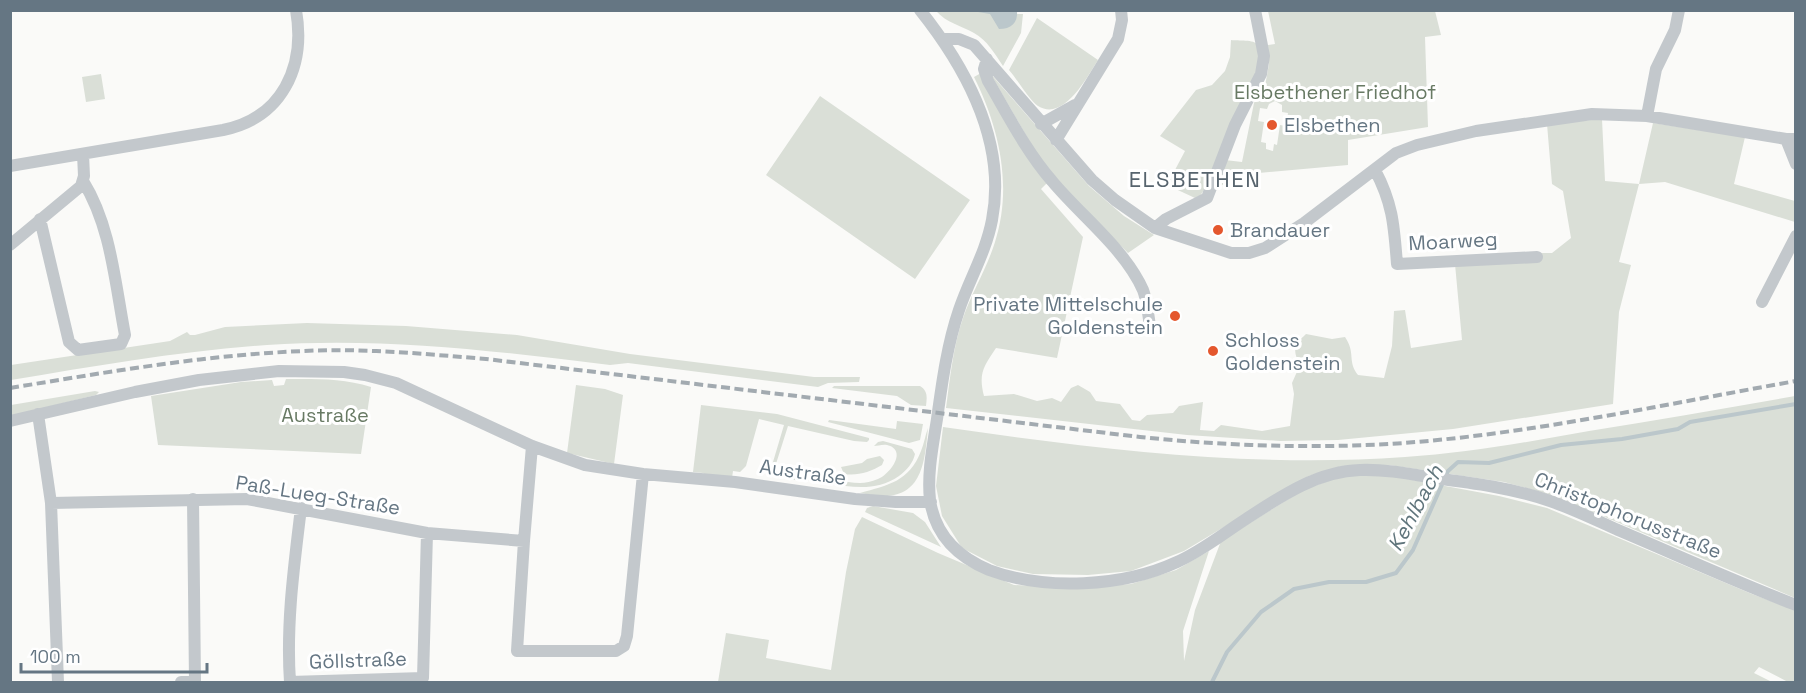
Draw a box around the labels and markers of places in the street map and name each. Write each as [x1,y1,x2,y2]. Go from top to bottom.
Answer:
place label: Elsbethen [1284,112,1381,138]
marker: Elsbethen [1265,118,1279,132]
place label: Brandauer [1230,217,1330,243]
marker: Brandauer [1211,223,1225,237]
place label: Private Mittelschule Goldenstein [973,291,1163,340]
marker: Private Mittelschule Goldenstein [1168,309,1182,323]
place label: Schloss Goldenstein [1225,327,1341,376]
marker: Schloss Goldenstein [1206,344,1220,358]

